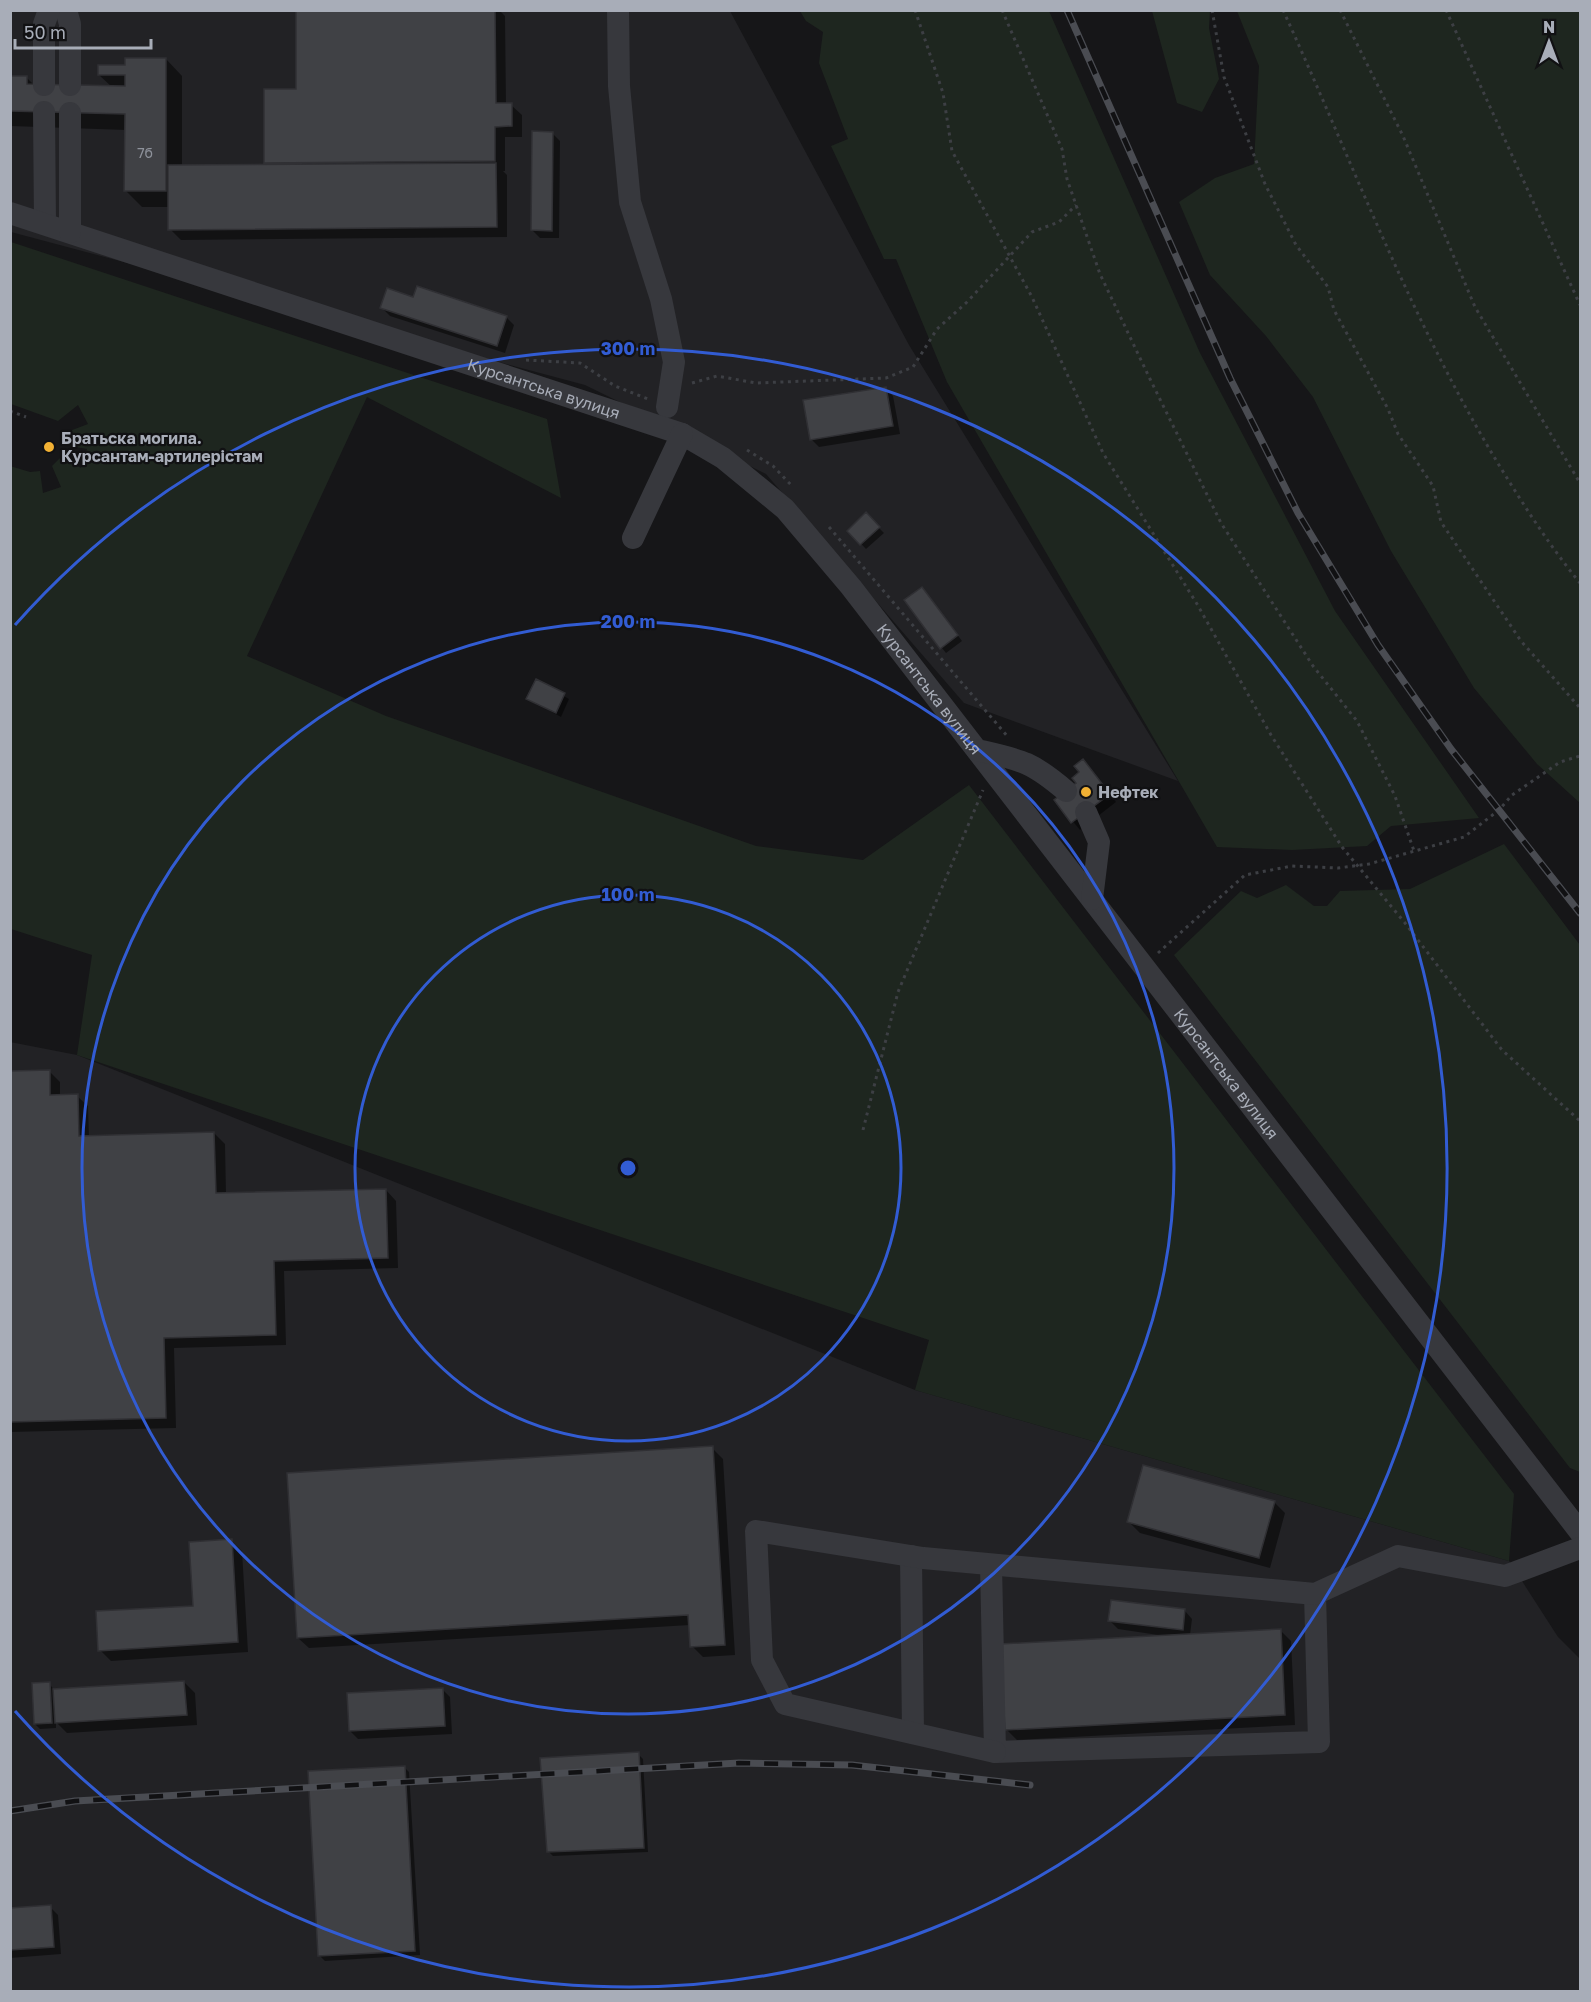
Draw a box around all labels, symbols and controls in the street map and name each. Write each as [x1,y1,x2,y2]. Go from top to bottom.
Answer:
scale bar [15,12,152,50]
north arrow [1519,12,1579,72]
text: N [1543,17,1555,37]
text: 50 m [24,21,66,43]
house number: 7б [137,144,153,161]
text: 300 m [601,337,655,359]
street label: Курсантська вулиця [465,354,623,423]
place label: Братьска могила. Курсантам-артилерістам [61,428,263,466]
marker: Братьска могила. Курсантам-артилерістам [42,440,56,454]
text: 200 m [601,610,655,632]
street label: Курсантська вулиця [873,620,986,758]
place label: Нефтек [1098,782,1159,802]
marker: Нефтек [1079,785,1093,799]
text: 100 m [602,883,654,905]
street label: Курсантська вулиця [1170,1004,1283,1143]
centre of rings [618,1158,638,1178]

